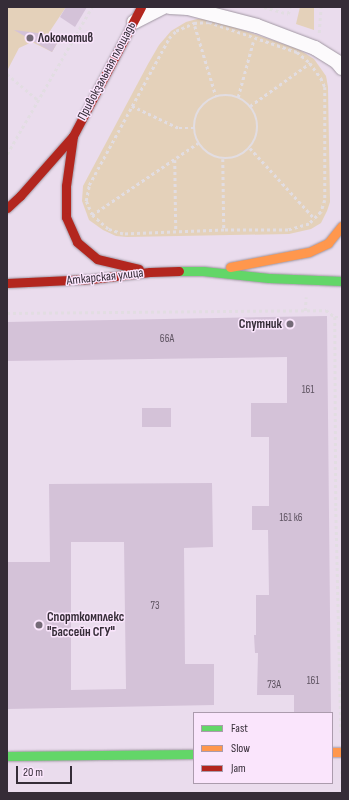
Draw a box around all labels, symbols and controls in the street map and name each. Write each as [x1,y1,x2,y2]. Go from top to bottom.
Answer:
street label: Привокзальная площадь [74,19,140,123]
place label: Локомотив [38,30,93,46]
marker: Локомотив [25,33,35,43]
street label: Аткарская улица [66,265,144,289]
place label: Спутник [239,316,282,332]
marker: Спутник [285,319,295,329]
house number: 66А [160,332,174,346]
house number: 161 [302,383,314,397]
house number: 161 к6 [279,511,303,525]
house number: 73 [150,599,160,613]
place label: Спорткомплекс "Бассейн СГУ" [47,610,124,641]
marker: Спорткомплекс "Бассейн СГУ" [34,620,44,630]
house number: 161 [307,674,319,688]
house number: 73А [267,678,281,692]
legend [193,712,333,784]
text: Fast [231,721,248,736]
text: Slow [231,741,250,756]
scale bar [18,758,74,784]
text: Jam [231,761,246,776]
text: 20 m [23,765,43,780]

